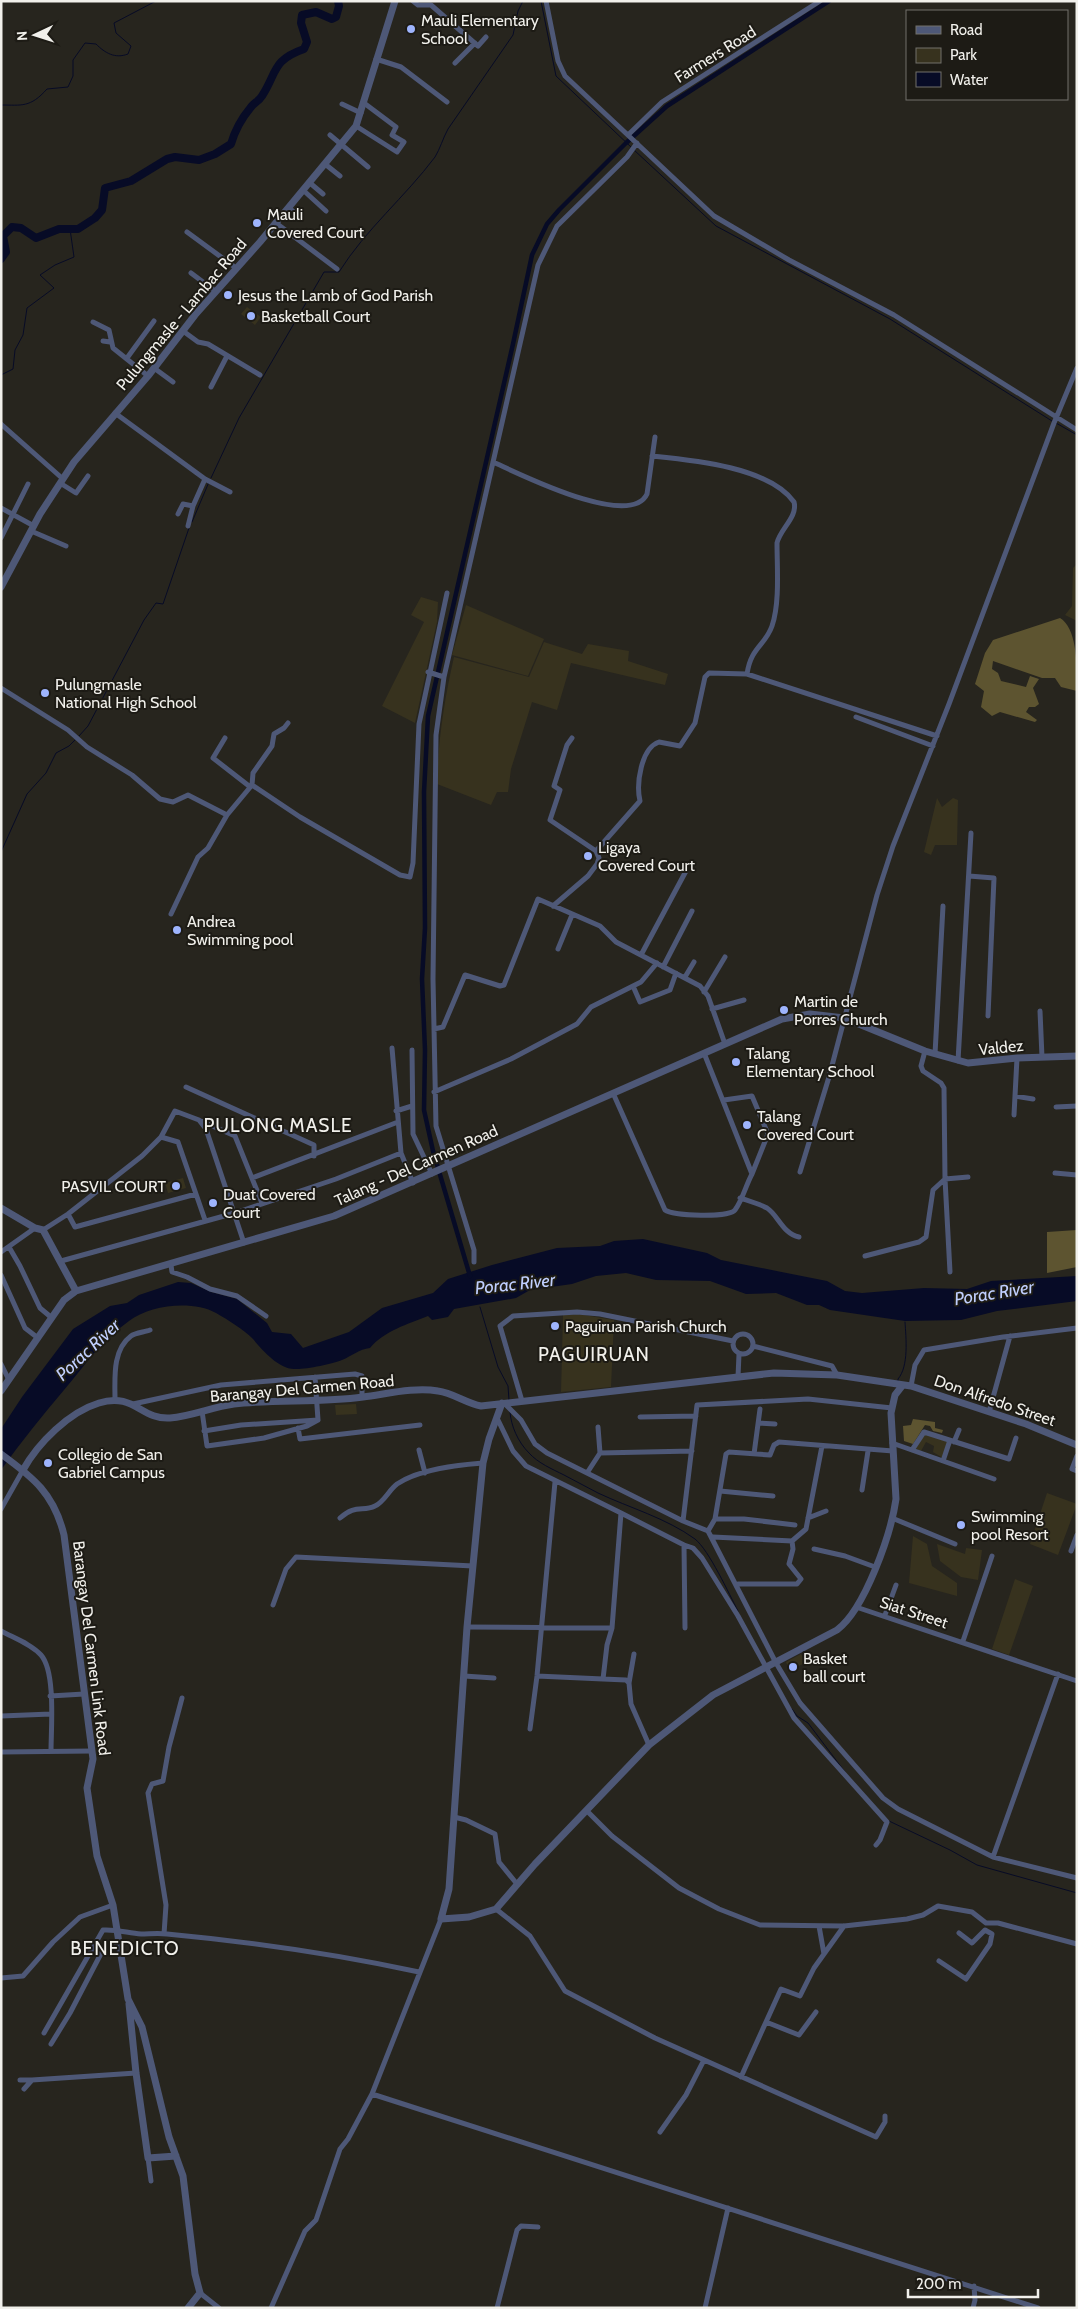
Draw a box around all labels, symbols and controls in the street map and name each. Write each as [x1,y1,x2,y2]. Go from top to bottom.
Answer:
north arrow [10,10,60,60]
legend [906,10,1068,100]
place label: Mauli Elementary School [421,11,539,48]
text: Road [950,21,983,39]
street label: Farmers Road [671,22,759,87]
marker: Mauli Elementary School [405,23,417,35]
text: N [13,30,31,41]
text: Park [950,46,977,64]
text: Water [950,71,988,89]
place label: Mauli Covered Court [267,205,365,242]
marker: Mauli Covered Court [251,217,263,229]
street label: Pulungmasle - Lambac Road [112,234,251,394]
place label: Jesus the Lamb of God Parish [237,286,433,305]
marker: Jesus the Lamb of God Parish [222,289,234,301]
place label: Basketball Court [261,307,371,326]
marker: Basketball Court [245,310,257,322]
place label: Pulungmasle National High School [55,675,197,712]
marker: Pulungmasle National High School [39,687,51,699]
place label: Ligaya Covered Court [598,838,696,875]
marker: Ligaya Covered Court [582,850,594,862]
place label: Andrea Swimming pool [187,912,294,949]
marker: Andrea Swimming pool [171,924,183,936]
place label: Martin de Porres Church [794,992,888,1029]
marker: Martin de Porres Church [778,1004,790,1016]
street label: Valdez [978,1036,1025,1059]
place label: Talang Elementary School [746,1044,874,1081]
marker: Talang Elementary School [730,1056,742,1068]
place label: Talang Covered Court [757,1107,855,1144]
district label: PULONG MASLE [203,1114,353,1137]
marker: Talang Covered Court [741,1119,753,1131]
street label: Talang - Del Carmen Road [332,1121,501,1210]
place label: PASVIL COURT [61,1177,166,1196]
marker: PASVIL COURT [170,1180,182,1192]
place label: Duat Covered Court [223,1185,316,1222]
marker: Duat Covered Court [207,1197,219,1209]
water label: Porac River [474,1269,558,1299]
water label: Porac River [953,1276,1037,1310]
water label: Porac River [51,1314,126,1385]
place label: Paguiruan Parish Church [565,1317,727,1336]
marker: Paguiruan Parish Church [549,1320,561,1332]
district label: PAGUIRUAN [538,1343,650,1366]
street label: Barangay Del Carmen Road [209,1371,395,1406]
street label: Don Alfredo Street [932,1371,1059,1430]
place label: Collegio de San Gabriel Campus [58,1445,165,1482]
marker: Collegio de San Gabriel Campus [42,1457,54,1469]
place label: Swimming pool Resort [971,1507,1049,1544]
marker: Swimming pool Resort [955,1519,967,1531]
street label: Barangay Del Carmen Link Road [69,1540,114,1756]
street label: Siat Street [877,1593,951,1633]
place label: Basket ball court [803,1649,866,1686]
marker: Basket ball court [787,1661,799,1673]
district label: BENEDICTO [70,1937,180,1960]
scale bar [908,2266,1038,2298]
text: 200 m [916,2275,961,2293]

